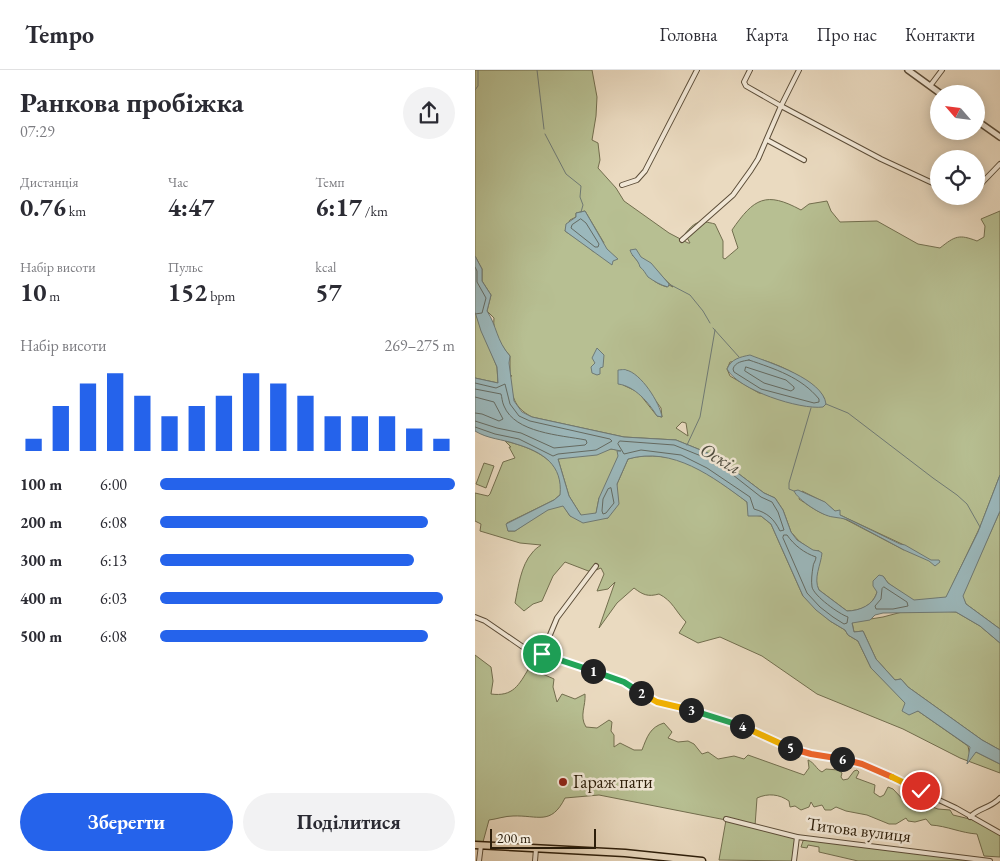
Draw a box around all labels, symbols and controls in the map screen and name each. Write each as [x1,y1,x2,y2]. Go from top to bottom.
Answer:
text: Tempo [25,19,94,50]
text: Головна [660,23,717,46]
text: Карта [745,23,788,46]
text: Про нас [816,23,877,46]
text: Контакти [905,23,975,46]
text: Ранкова пробіжка [20,84,244,120]
north arrow [930,85,985,140]
map controls [930,85,985,205]
button: share [403,87,455,139]
text: 07:29 [20,121,55,142]
button: locate [930,150,985,205]
text: Дистанція [20,173,78,191]
text: Час [168,173,188,191]
text: Темп [315,173,345,191]
text: 0.76 [20,191,66,223]
text: 4:47 [168,191,214,223]
text: 6:17 [315,191,362,223]
text: km [66,202,86,220]
text: /km [362,202,388,220]
text: Набір висоти [20,258,96,276]
text: Пульс [168,258,203,276]
text: kcal [315,258,336,276]
text: 10 [20,276,46,308]
text: 152 [168,276,207,308]
text: 57 [315,276,342,308]
text: m [46,287,60,305]
text: bpm [207,287,236,305]
text: Набір висоти [20,335,106,356]
text: 269–275 m [384,335,455,356]
water label: Оскіл [696,437,746,480]
text: 100 m [20,474,62,495]
text: 6:00 [100,474,127,495]
text: 200 m [20,512,62,533]
text: 6:08 [100,512,127,533]
text: 300 m [20,550,62,571]
text: 6:13 [100,550,127,571]
text: 400 m [20,588,62,609]
text: 6:03 [100,588,127,609]
text: 500 m [20,626,62,647]
text: 6:08 [100,626,127,647]
pin [521,633,563,675]
icon: arrive [528,640,556,668]
pin: 1 [581,658,605,684]
text: 1 [590,662,597,680]
pin: 2 [629,680,653,706]
text: 2 [638,684,645,702]
pin: 3 [679,698,703,722]
text: 3 [688,701,695,719]
pin: 4 [729,714,755,738]
text: 4 [739,717,746,735]
pin: 5 [777,736,803,760]
text: 5 [787,739,794,757]
pin: 6 [829,746,855,772]
text: 6 [839,750,846,768]
place label: Гараж пати [573,770,653,793]
pin [900,770,942,812]
marker: Гараж пати [557,776,569,788]
icon: check [907,777,935,805]
button: Зберегти [20,793,233,851]
button: Поділитися [243,793,455,851]
street label: Титова вулиця [806,812,912,847]
scale bar [490,826,596,849]
text: 200 m [497,829,531,847]

